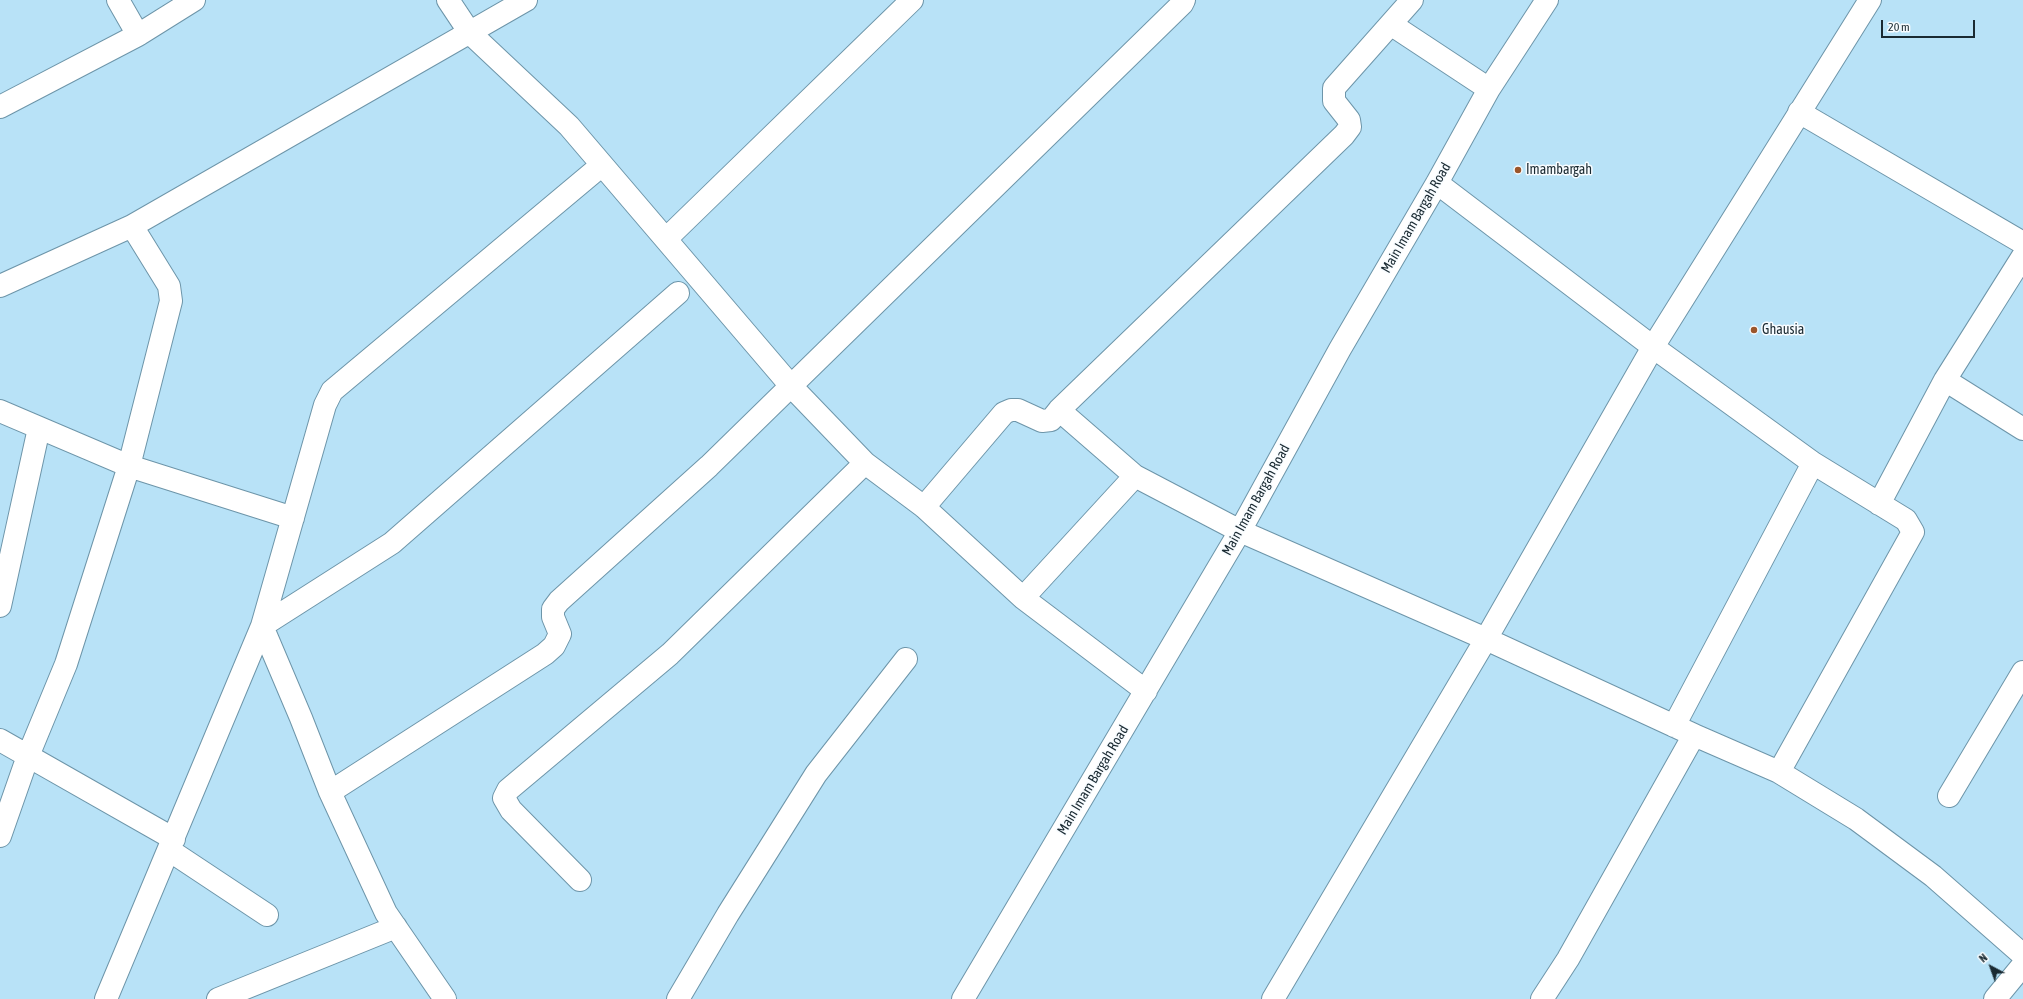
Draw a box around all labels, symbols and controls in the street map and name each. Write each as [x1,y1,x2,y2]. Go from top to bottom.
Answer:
scale bar [1883,12,1977,38]
text: 20 m [1888,20,1910,34]
street label: Main Imam Bargah Road [1378,160,1454,276]
place label: Imambargah [1526,162,1592,178]
marker: Imambargah [1513,165,1523,175]
place label: Ghausia [1762,322,1804,338]
marker: Ghausia [1749,325,1759,335]
street label: Main Imam Bargah Road [1218,441,1294,559]
street label: Main Imam Bargah Road [1054,722,1132,838]
north arrow [1971,947,2011,987]
text: N [1977,951,1990,965]

